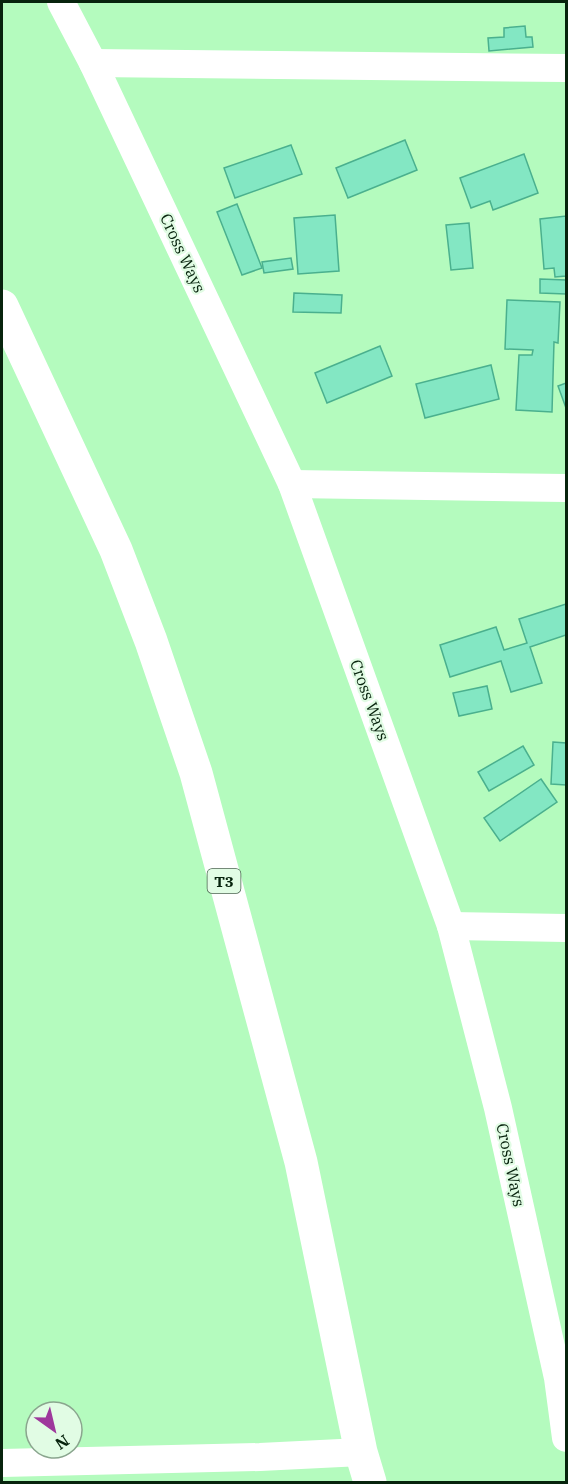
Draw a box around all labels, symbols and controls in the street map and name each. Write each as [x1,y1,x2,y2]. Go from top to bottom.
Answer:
street label: Cross Ways [156,210,210,296]
street label: Cross Ways [346,657,394,743]
road number: T3 [208,869,240,893]
street label: Cross Ways [492,1121,530,1209]
north arrow [24,1400,84,1460]
text: N [52,1431,73,1454]

